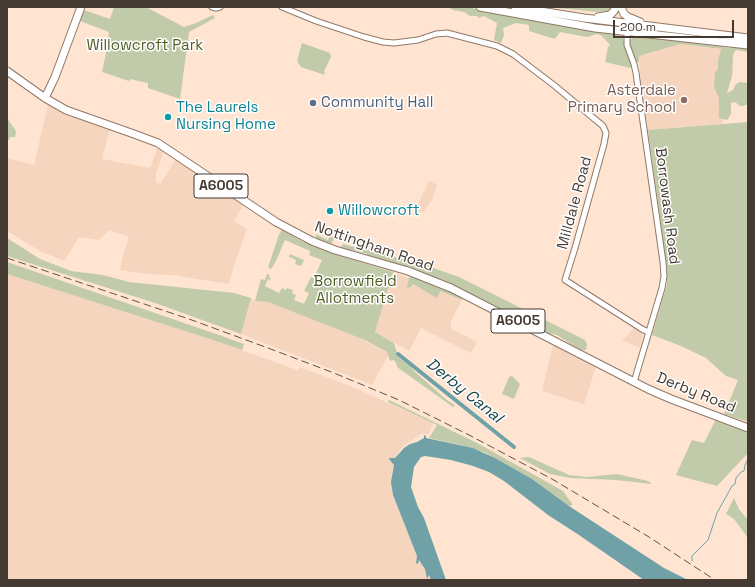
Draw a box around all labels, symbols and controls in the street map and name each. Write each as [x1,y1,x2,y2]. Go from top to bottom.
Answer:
scale bar [615,12,736,38]
text: 200 m [620,19,656,35]
park label: Willowcroft Park [87,37,203,55]
place label: Asterdale Primary School [568,82,676,117]
place label: Community Hall [321,94,433,112]
marker: Asterdale Primary School [679,95,689,105]
marker: Community Hall [308,98,318,108]
place label: The Laurels Nursing Home [176,99,276,134]
marker: The Laurels Nursing Home [163,112,173,122]
street label: Borrowash Road [651,147,683,265]
street label: Milldale Road [554,155,596,251]
road number: A6005 [194,174,248,198]
place label: Willowcroft [338,202,420,220]
marker: Willowcroft [325,206,335,216]
street label: Nottingham Road [312,218,436,276]
park label: Borrowfield Allotments [313,273,397,308]
road number: A6005 [491,309,545,333]
water label: Derby Canal [422,354,506,428]
street label: Derby Road [654,369,738,417]

